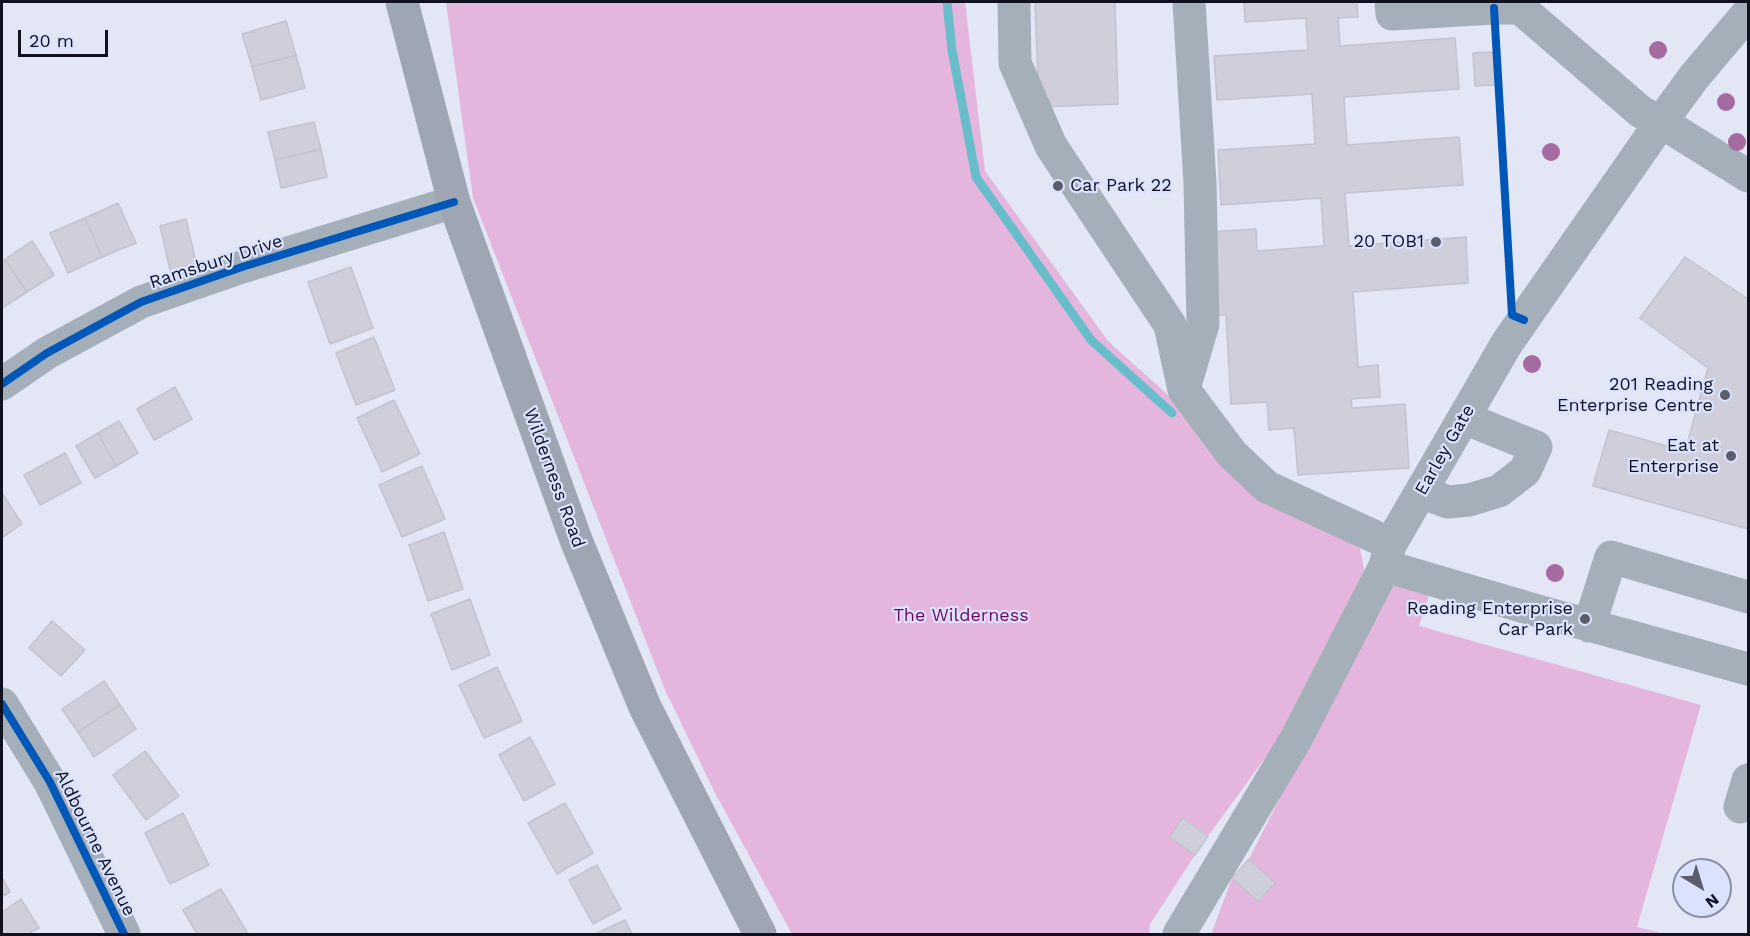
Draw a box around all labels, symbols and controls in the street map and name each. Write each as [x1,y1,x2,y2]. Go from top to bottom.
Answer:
scale bar [21,18,111,56]
text: 20 m [29,30,74,51]
place label: Car Park 22 [1070,175,1172,197]
marker: Car Park 22 [1051,179,1065,193]
street label: Ramsbury Drive [147,230,285,294]
place label: 20 TOB1 [1353,231,1424,253]
marker: 20 TOB1 [1429,235,1443,249]
place label: 201 Reading Enterprise Centre [1557,374,1713,416]
marker: 201 Reading Enterprise Centre [1718,388,1732,402]
street label: Earley Gate [1410,401,1480,499]
street label: Wilderness Road [519,405,589,551]
place label: Eat at Enterprise [1628,435,1719,478]
marker: Eat at Enterprise [1724,449,1738,463]
place label: Reading Enterprise Car Park [1407,598,1573,640]
park label: The Wilderness [893,605,1029,627]
marker: Reading Enterprise Car Park [1578,612,1592,626]
street label: Aldbourne Avenue [50,766,140,920]
north arrow [1672,858,1732,918]
text: N [1702,890,1723,912]

